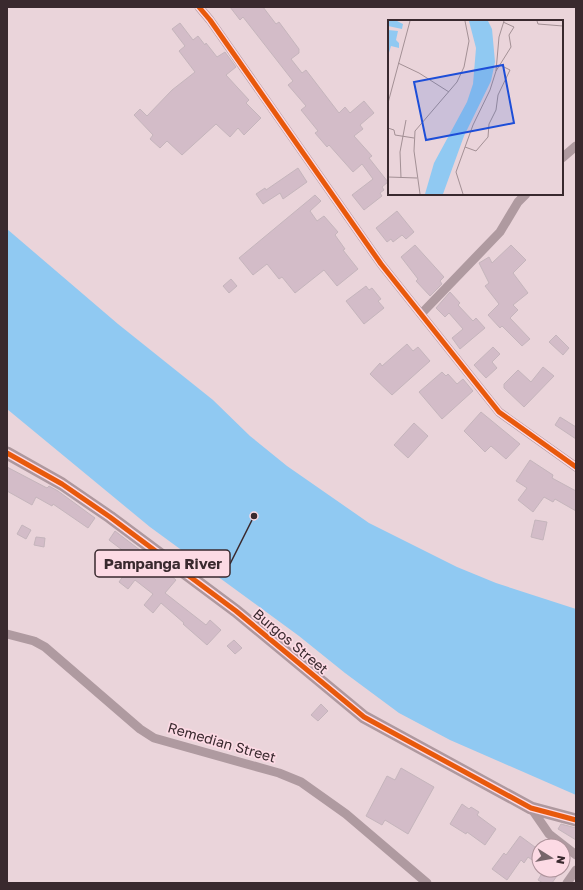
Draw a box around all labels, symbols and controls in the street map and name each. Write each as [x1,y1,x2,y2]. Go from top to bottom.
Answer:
inset map [388,20,563,195]
callout: Pampanga River [95,550,230,577]
text: Pampanga River [104,554,222,572]
street label: Burgos Street [250,605,332,677]
street label: Remedian Street [166,718,278,766]
north arrow [531,838,571,878]
text: N [554,855,568,865]

